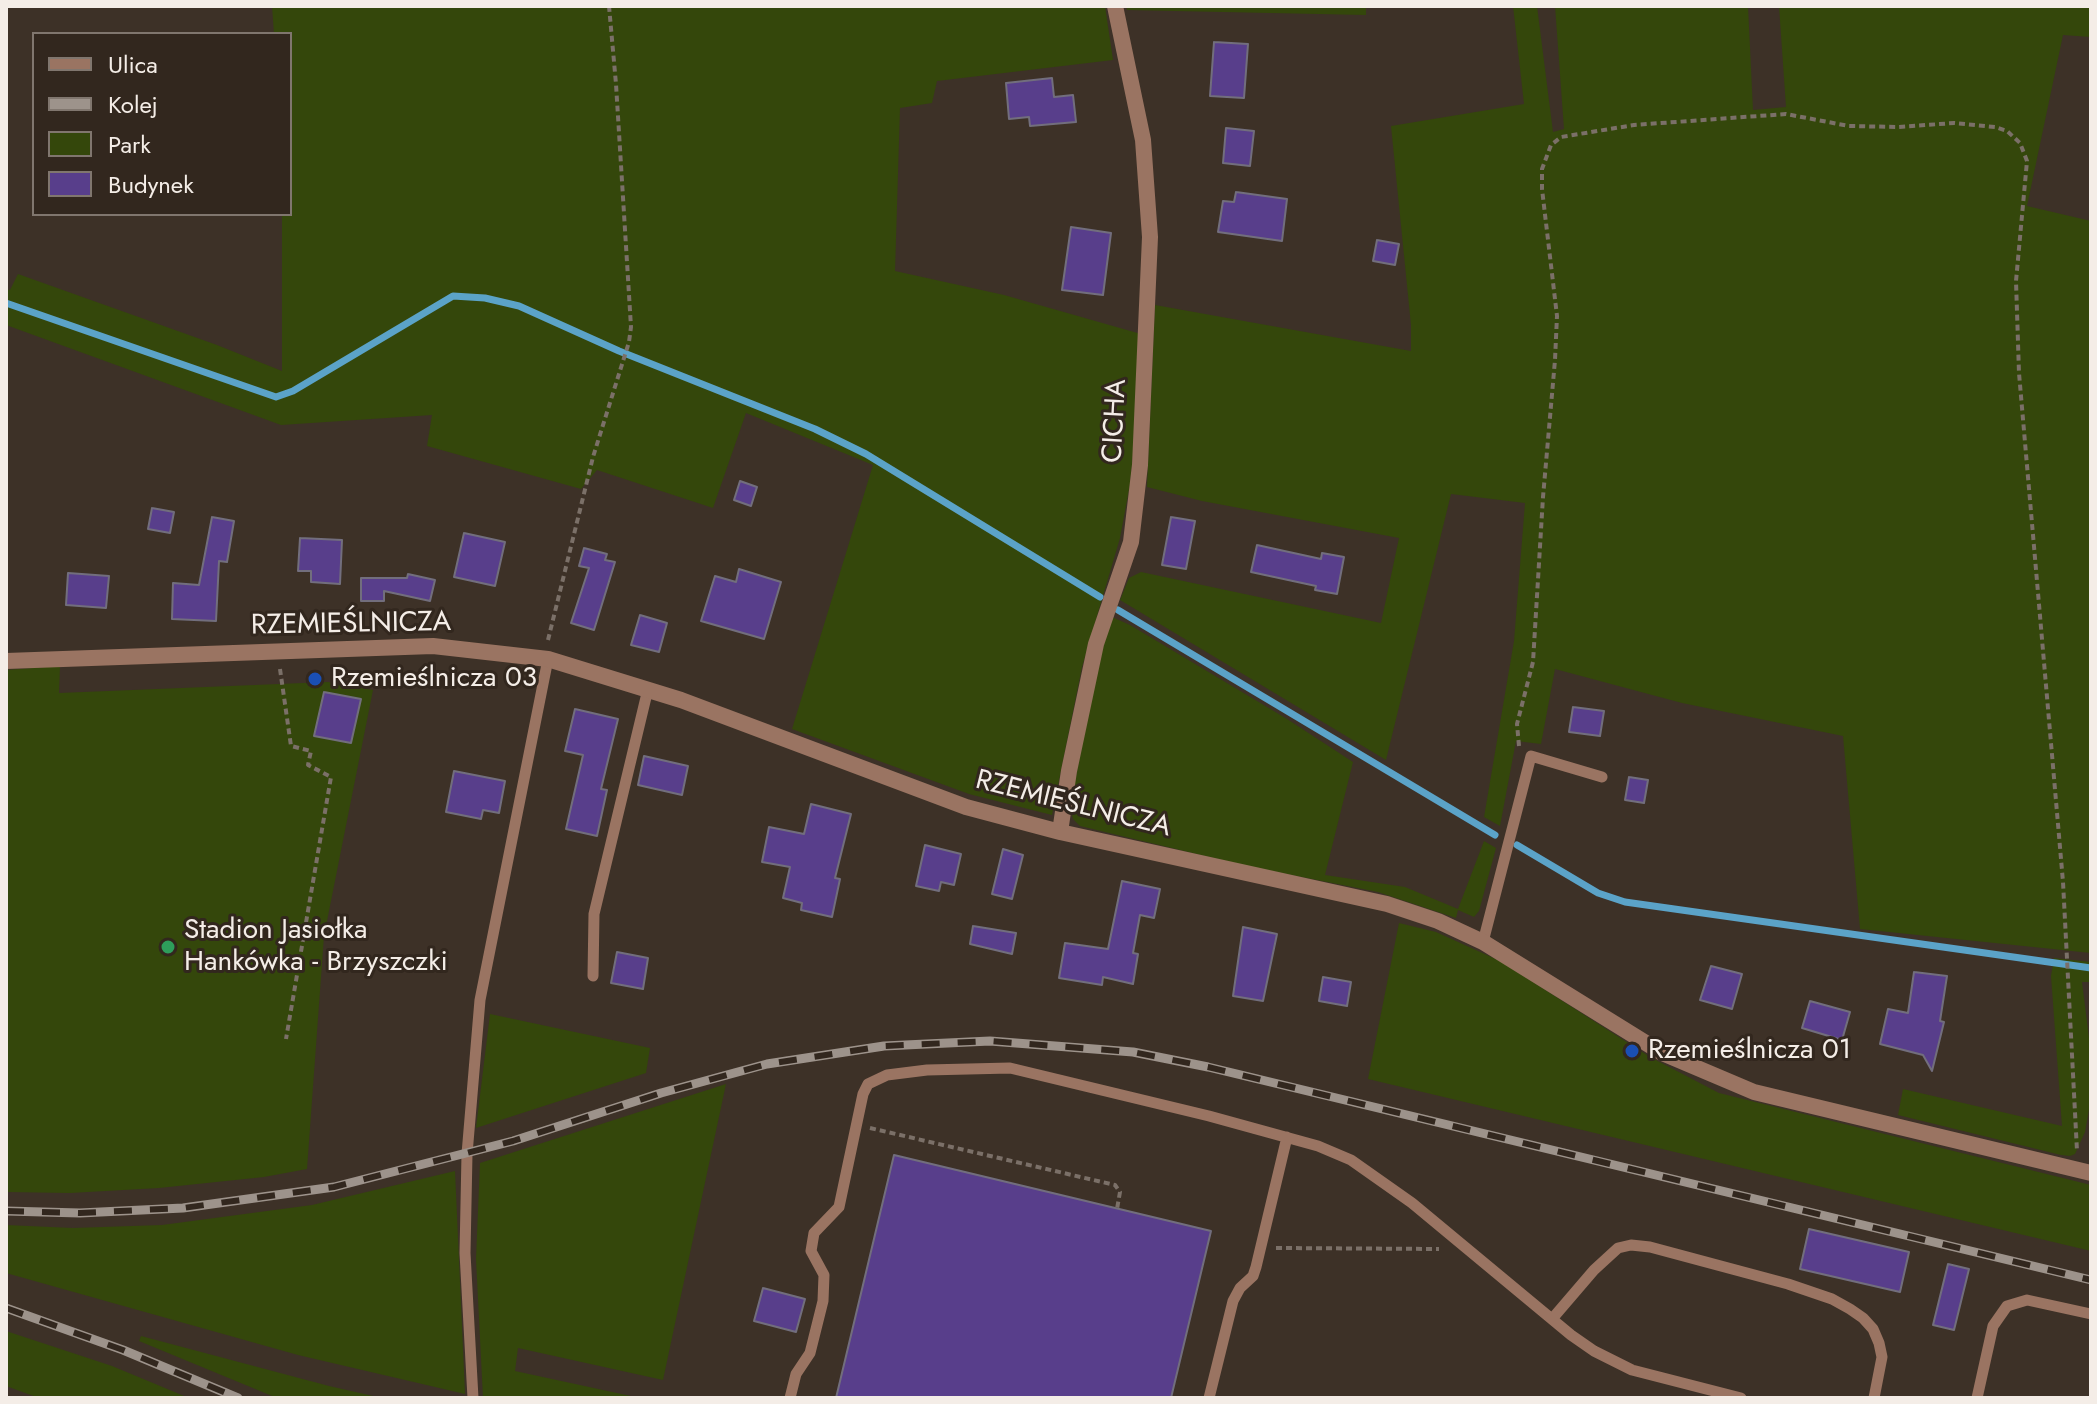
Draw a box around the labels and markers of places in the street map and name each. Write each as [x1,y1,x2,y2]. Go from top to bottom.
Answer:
place label: Rzemieślnicza 03 [331,662,537,696]
marker: Rzemieślnicza 03 [306,670,324,688]
place label: Stadion Jasiołka Hankówka - Brzyszczki [184,914,448,980]
marker: Stadion Jasiołka Hankówka - Brzyszczki [159,938,177,956]
place label: Rzemieślnicza 01 [1648,1034,1851,1068]
marker: Rzemieślnicza 01 [1623,1042,1641,1060]

